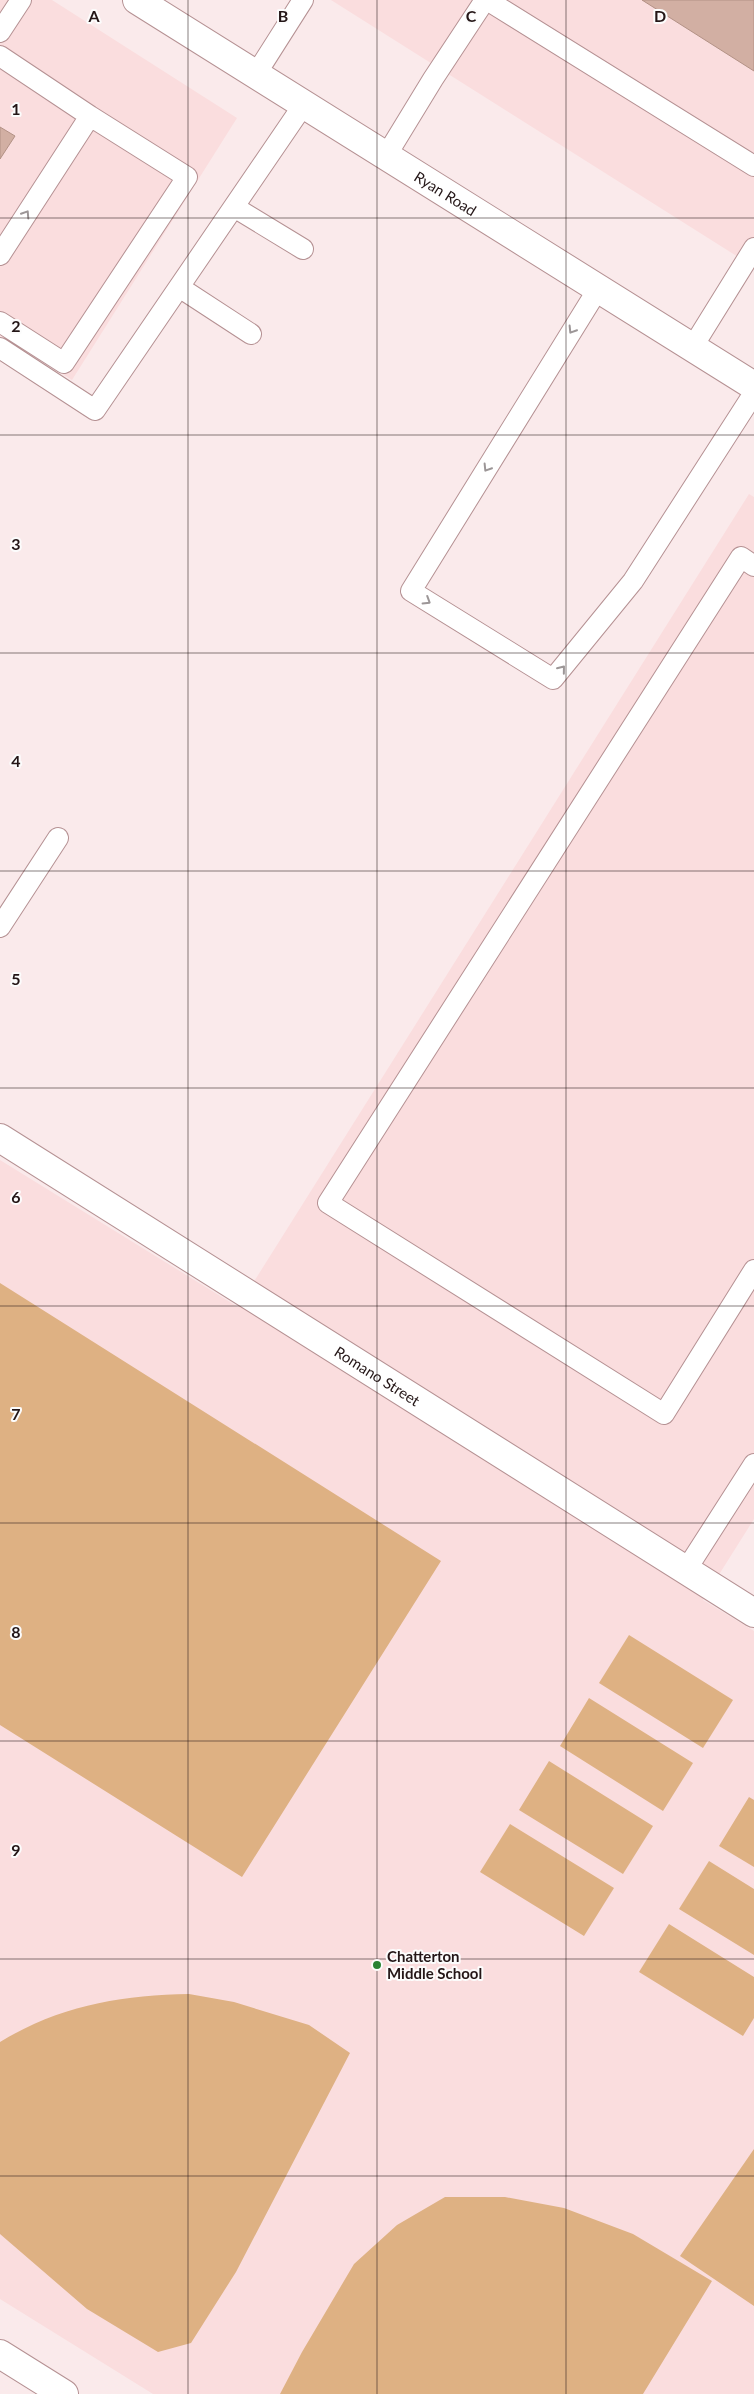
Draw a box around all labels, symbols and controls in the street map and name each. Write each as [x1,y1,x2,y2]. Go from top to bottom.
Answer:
text: A [87,6,100,25]
text: B [278,6,288,25]
text: C [466,6,477,25]
text: D [654,6,666,25]
text: 1 [11,99,21,118]
street label: Ryan Road [411,167,480,219]
one-way arrow [20,211,30,220]
text: 2 [11,316,21,335]
one-way arrow [569,325,579,334]
one-way arrow [483,463,493,472]
text: 3 [11,534,21,553]
one-way arrow [421,594,430,604]
one-way arrow [556,666,564,675]
text: 4 [11,751,21,770]
text: 5 [11,969,21,988]
text: 6 [11,1187,21,1206]
street label: Romano Street [331,1342,424,1410]
text: 7 [11,1404,21,1423]
text: 8 [11,1622,21,1641]
text: 9 [11,1840,21,1859]
place label: Chatterton Middle School [387,1947,482,1982]
marker: Chatterton Middle School [371,1959,383,1971]

